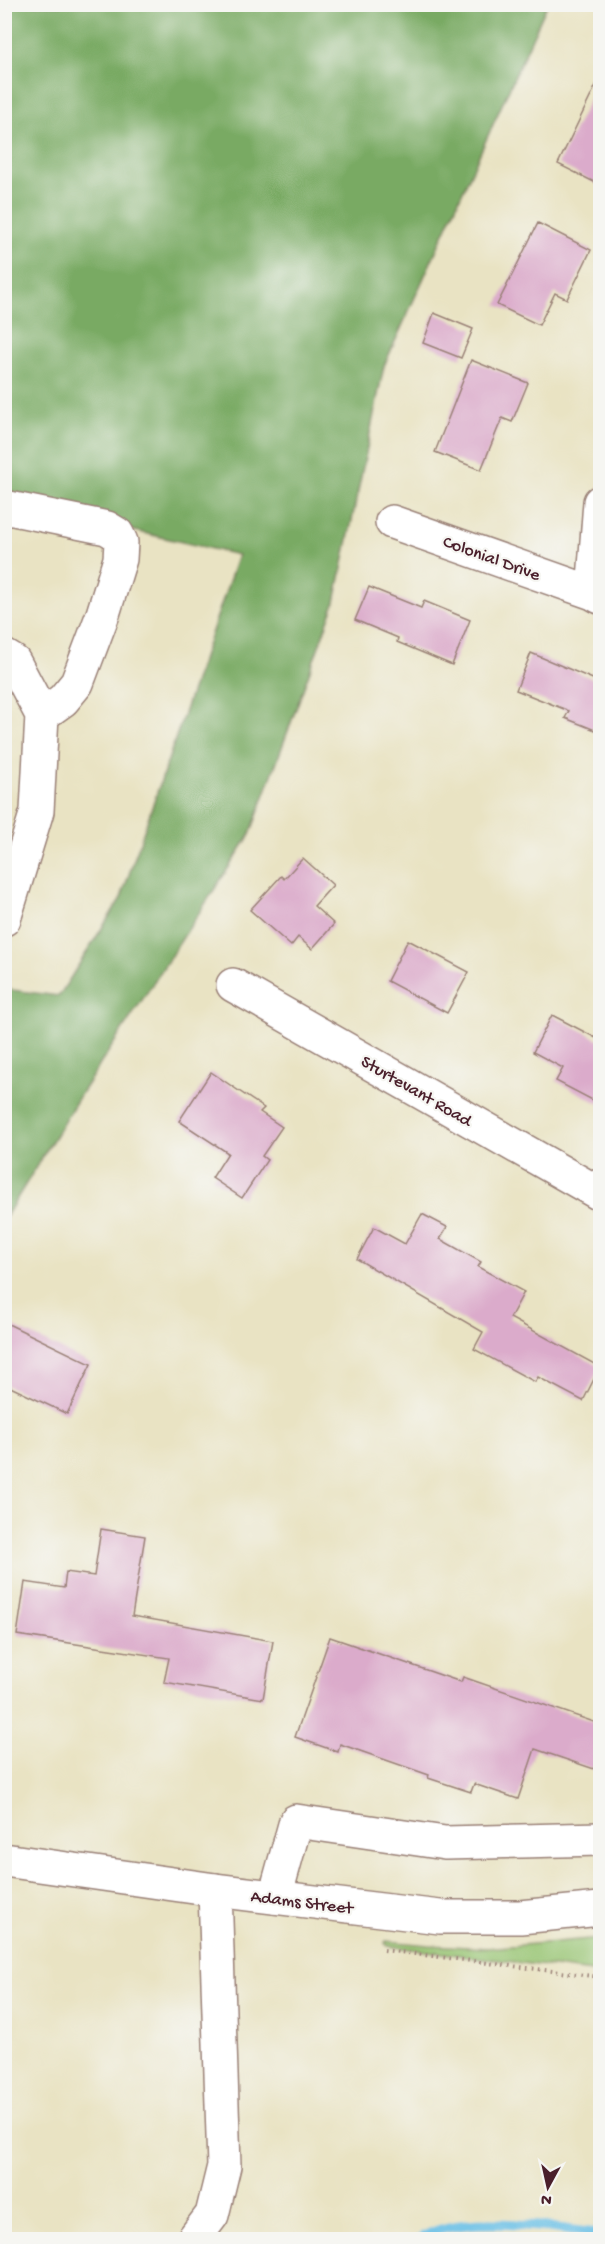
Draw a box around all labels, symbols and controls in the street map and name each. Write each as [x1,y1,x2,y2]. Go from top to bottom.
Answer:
street label: Colonial Drive [439,532,543,587]
street label: Sturtevant Road [357,1052,476,1133]
street label: Adams Street [249,1887,356,1920]
north arrow [518,2157,578,2217]
text: N [539,2188,553,2209]

